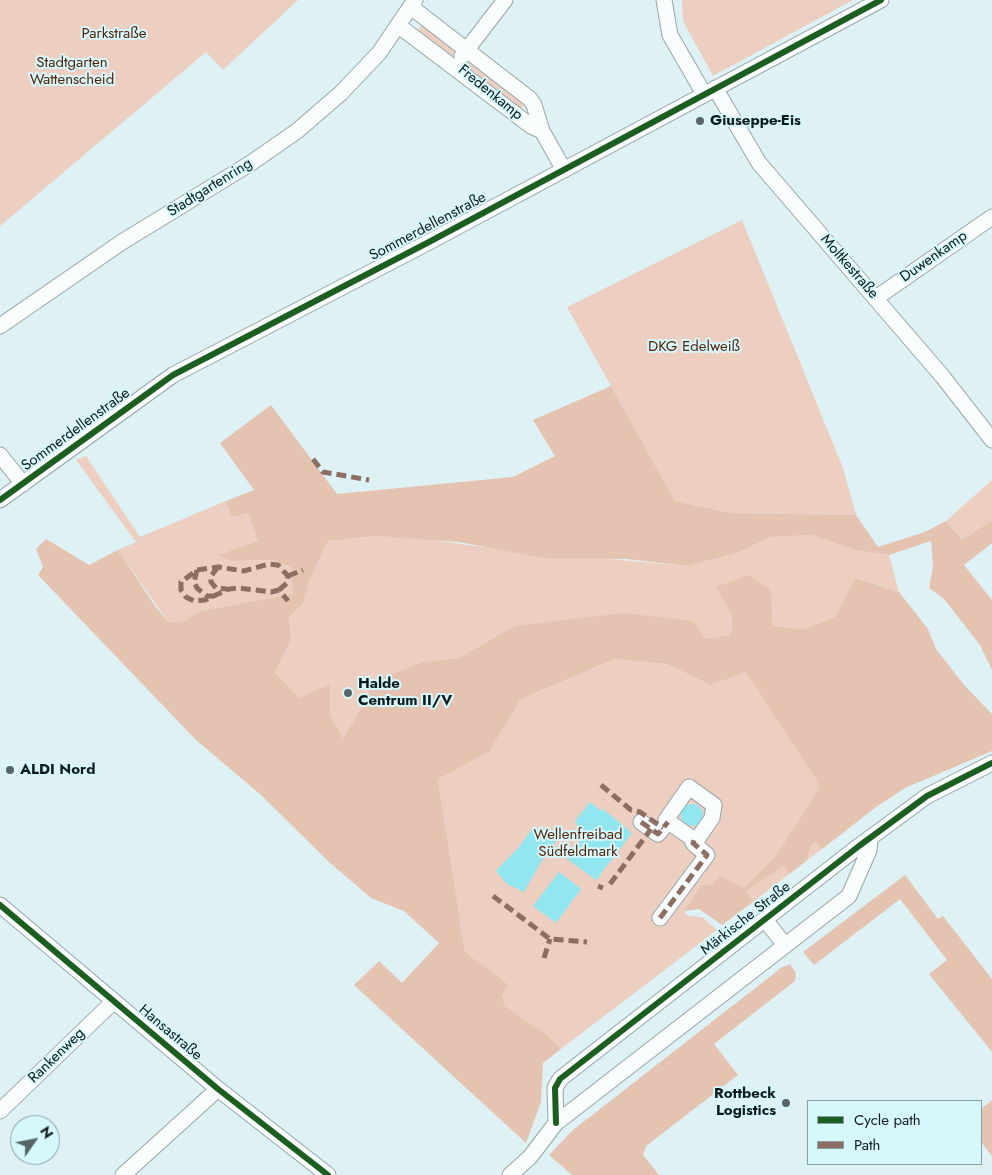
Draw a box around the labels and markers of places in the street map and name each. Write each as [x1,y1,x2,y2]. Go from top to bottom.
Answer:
place label: Giuseppe-Eis [710,112,801,130]
marker: Giuseppe-Eis [694,115,706,127]
place label: Halde Centrum II/V [358,675,452,710]
marker: Halde Centrum II/V [342,687,354,699]
place label: ALDI Nord [20,761,95,779]
marker: ALDI Nord [4,764,16,776]
place label: Rottbeck Logistics [714,1085,776,1120]
marker: Rottbeck Logistics [780,1097,792,1109]

